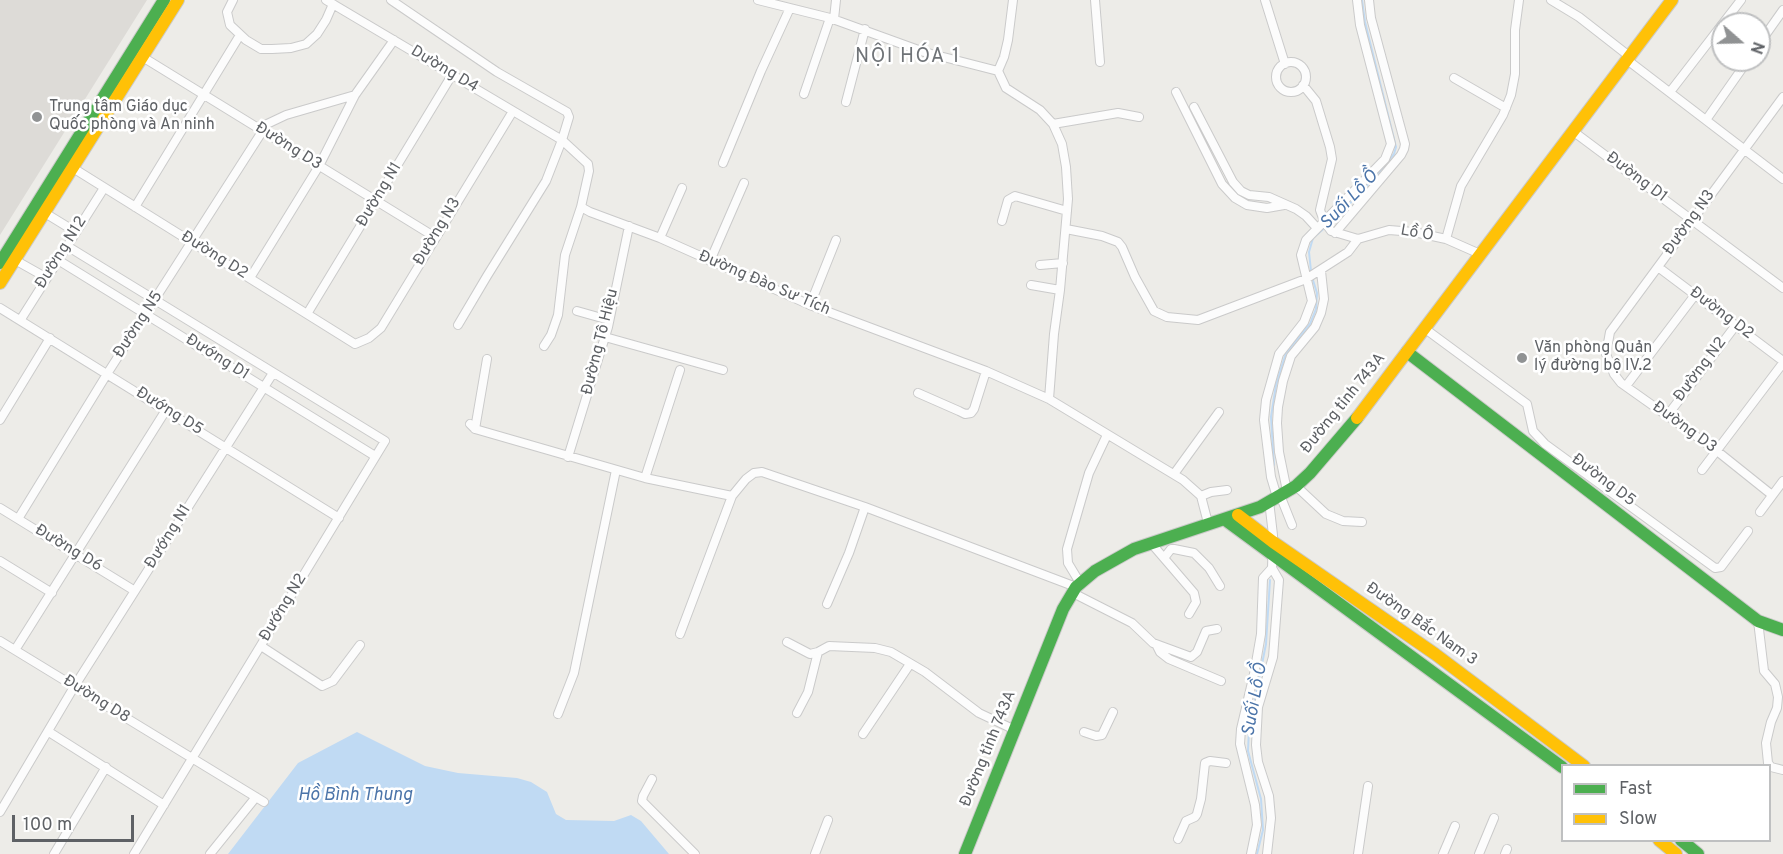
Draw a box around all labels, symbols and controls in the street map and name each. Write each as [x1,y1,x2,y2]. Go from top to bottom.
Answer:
north arrow [1711,12,1771,72]
text: N [1745,39,1767,56]
street label: Dường D4 [407,42,481,98]
district label: NỘI HÓA 1 [855,46,961,70]
place label: Trung tâm Giáo dục Quốc phòng và An ninh [49,98,215,136]
marker: Trung tâm Giáo dục Quốc phòng và An ninh [30,110,44,124]
street label: Đường D3 [251,119,325,175]
street label: Đường D1 [1602,149,1670,207]
street label: Đường N1 [353,159,407,231]
water label: Suối Lồ Ồ [1317,167,1383,235]
street label: Đường N3 [1660,187,1720,259]
street label: Đường N3 [410,195,466,269]
street label: Đường N12 [32,213,92,293]
street label: Lồ Ô [1399,222,1435,246]
street label: Đường D2 [177,228,251,284]
street label: Đường Đào Sư Tích [695,248,833,320]
street label: Đường D2 [1685,284,1757,344]
street label: Đường Tô Hiệu [579,287,623,397]
street label: Đường N5 [110,288,168,362]
street label: Đướng D1 [182,331,252,385]
street label: Đường N2 [1671,334,1731,406]
place label: Văn phòng Quản lý đường bộ IV.2 [1534,339,1652,377]
street label: Đường tỉnh 743A [1298,350,1390,458]
marker: Văn phòng Quản lý đường bộ IV.2 [1515,351,1529,365]
street label: Đướng D5 [132,384,206,440]
street label: Đường D3 [1648,398,1720,458]
street label: Đường D5 [1567,451,1639,511]
street label: Đướng N1 [142,501,196,573]
street label: Đường D6 [31,521,105,577]
street label: Đướng N2 [256,571,312,645]
street label: Đường Bắc Nam 3 [1362,579,1480,671]
water label: Suối Lồ Ồ [1239,662,1273,738]
street label: Đường D8 [59,672,133,728]
street label: Đường tỉnh 743A [957,688,1021,810]
legend [1561,764,1771,842]
text: Fast [1619,778,1652,801]
water label: Hồ Bình Thung [298,785,412,807]
scale bar [15,803,136,841]
text: Slow [1619,808,1657,831]
text: 100 m [23,814,72,837]

